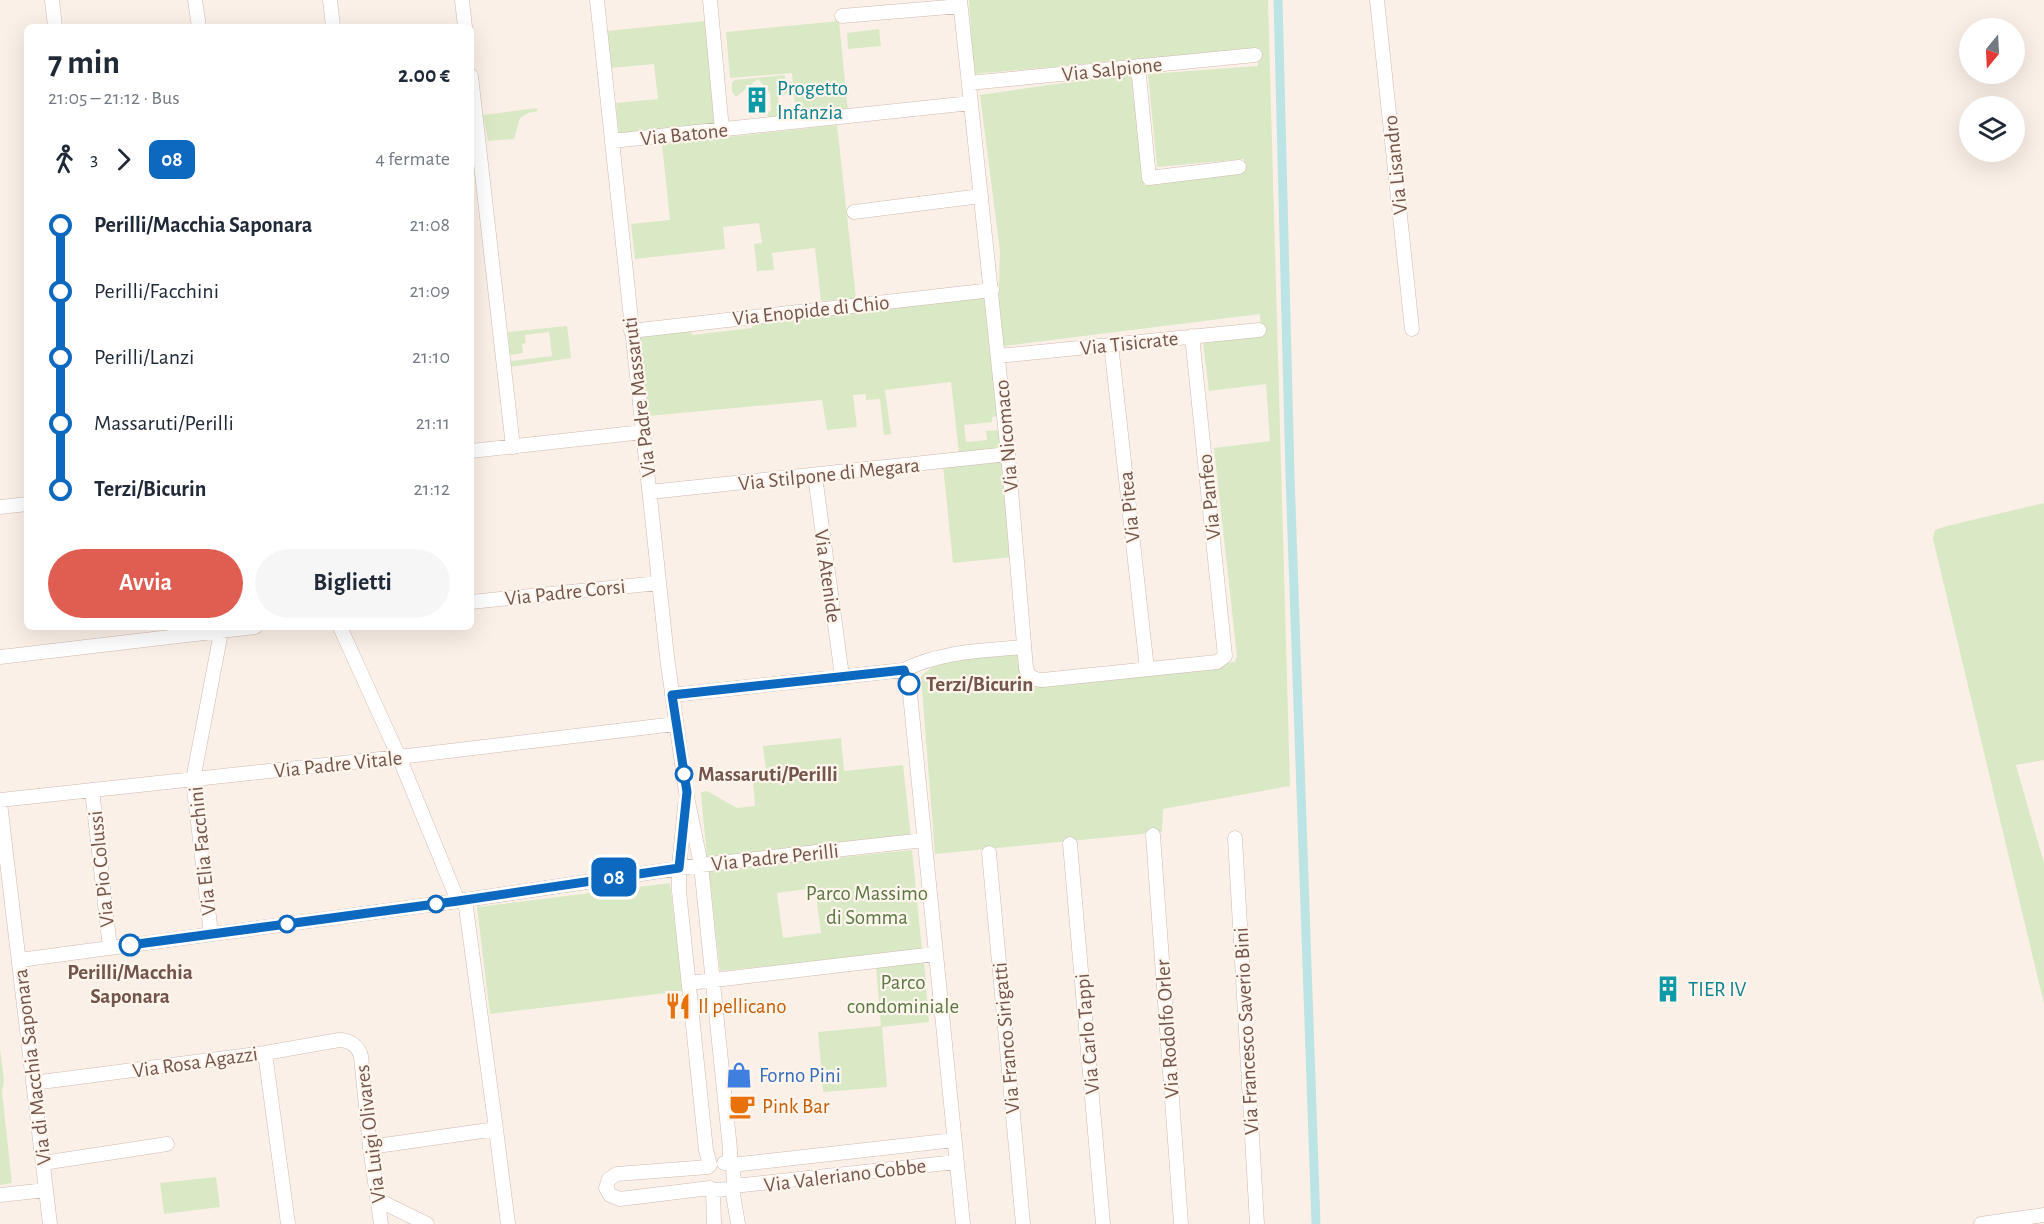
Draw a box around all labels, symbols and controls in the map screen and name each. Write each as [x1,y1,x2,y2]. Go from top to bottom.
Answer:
north arrow [1959,18,2025,84]
map controls [1959,18,2025,162]
text: 7 min [48,47,120,80]
street label: Via Salpione [1061,54,1163,85]
text: 2.00 € [398,64,450,86]
place label: Progetto Infanzia [777,78,848,123]
building icon: Progetto Infanzia [742,85,772,115]
text: 21:05 – 21:12 · Bus [48,88,180,108]
button: layers [1959,96,2025,162]
street label: Via Lisandro [1380,114,1411,216]
street label: Via Batone [639,119,729,150]
icon: walk [48,143,81,176]
icon: forward [107,143,140,176]
text: 3 [90,149,98,169]
text: 08 [161,149,183,170]
text: 4 fermate [375,149,450,169]
text: Perilli/Macchia Saponara [94,214,312,236]
text: 21:08 [409,215,450,235]
text: Perilli/Facchini [94,280,219,302]
text: 21:09 [409,281,450,301]
street label: Via Enopide di Chio [732,292,891,329]
street label: Via Padre Massaruti [619,316,660,478]
street label: Via Tisicrate [1079,328,1179,359]
text: Perilli/Lanzi [94,346,194,368]
text: 21:10 [412,347,450,367]
street label: Via Nicomaco [991,379,1022,493]
text: Massaruti/Perilli [94,412,234,434]
text: 21:11 [416,413,450,433]
street label: Via Panfeo [1195,453,1224,541]
street label: Via Stilpone di Megara [737,454,921,494]
street label: Via Pitea [1115,470,1144,544]
text: Terzi/Bicurin [94,478,206,500]
text: 21:12 [413,479,450,499]
street label: Via Atenide [811,528,844,624]
button: Avvia [48,549,243,618]
button: Biglietti [255,549,450,618]
street label: Via Padre Corsi [504,576,626,609]
marker: Terzi/Bicurin [898,673,920,695]
place label: Terzi/Bicurin [926,674,1033,695]
street label: Via Padre Vitale [273,747,403,782]
place label: Massaruti/Perilli [698,764,838,785]
marker: Massaruti/Perilli [675,765,693,783]
street label: Via Elia Facchini [185,785,220,917]
street label: Via Pio Colussi [85,810,118,928]
street label: Via Padre Perilli [710,840,840,875]
line badge: 08 [587,858,641,896]
text: 08 [603,867,625,888]
park label: Parco Massimo di Somma [806,883,928,928]
unlabelled marker [427,895,445,913]
unlabelled marker [278,915,296,933]
street label: Via Francesco Saverio Bini [1231,927,1262,1135]
marker: Perilli/Macchia Saponara [119,934,141,956]
street label: Via Rodolfo Orler [1152,959,1183,1099]
street label: Via Franco Sirigatti [989,961,1024,1115]
place label: Perilli/Macchia Saponara [67,962,193,1007]
street label: Via di Macchia Saponara [10,967,55,1166]
park label: Parco condominiale [847,972,959,1017]
street label: Via Carlo Tappi [1072,973,1103,1095]
building icon: TIER IV [1653,974,1683,1004]
place label: TIER IV [1688,979,1746,1000]
restaurant icon: Il pellicano [663,991,693,1021]
place label: Il pellicano [698,996,787,1017]
street label: Via Rosa Agazzi [131,1043,259,1082]
shop icon: Forno Pini [724,1060,754,1090]
street label: Via Luigi Olivares [352,1064,389,1204]
place label: Forno Pini [759,1065,841,1086]
cafe icon: Pink Bar [727,1091,757,1121]
place label: Pink Bar [762,1096,830,1117]
street label: Via Valeriano Cobbe [763,1155,927,1196]

